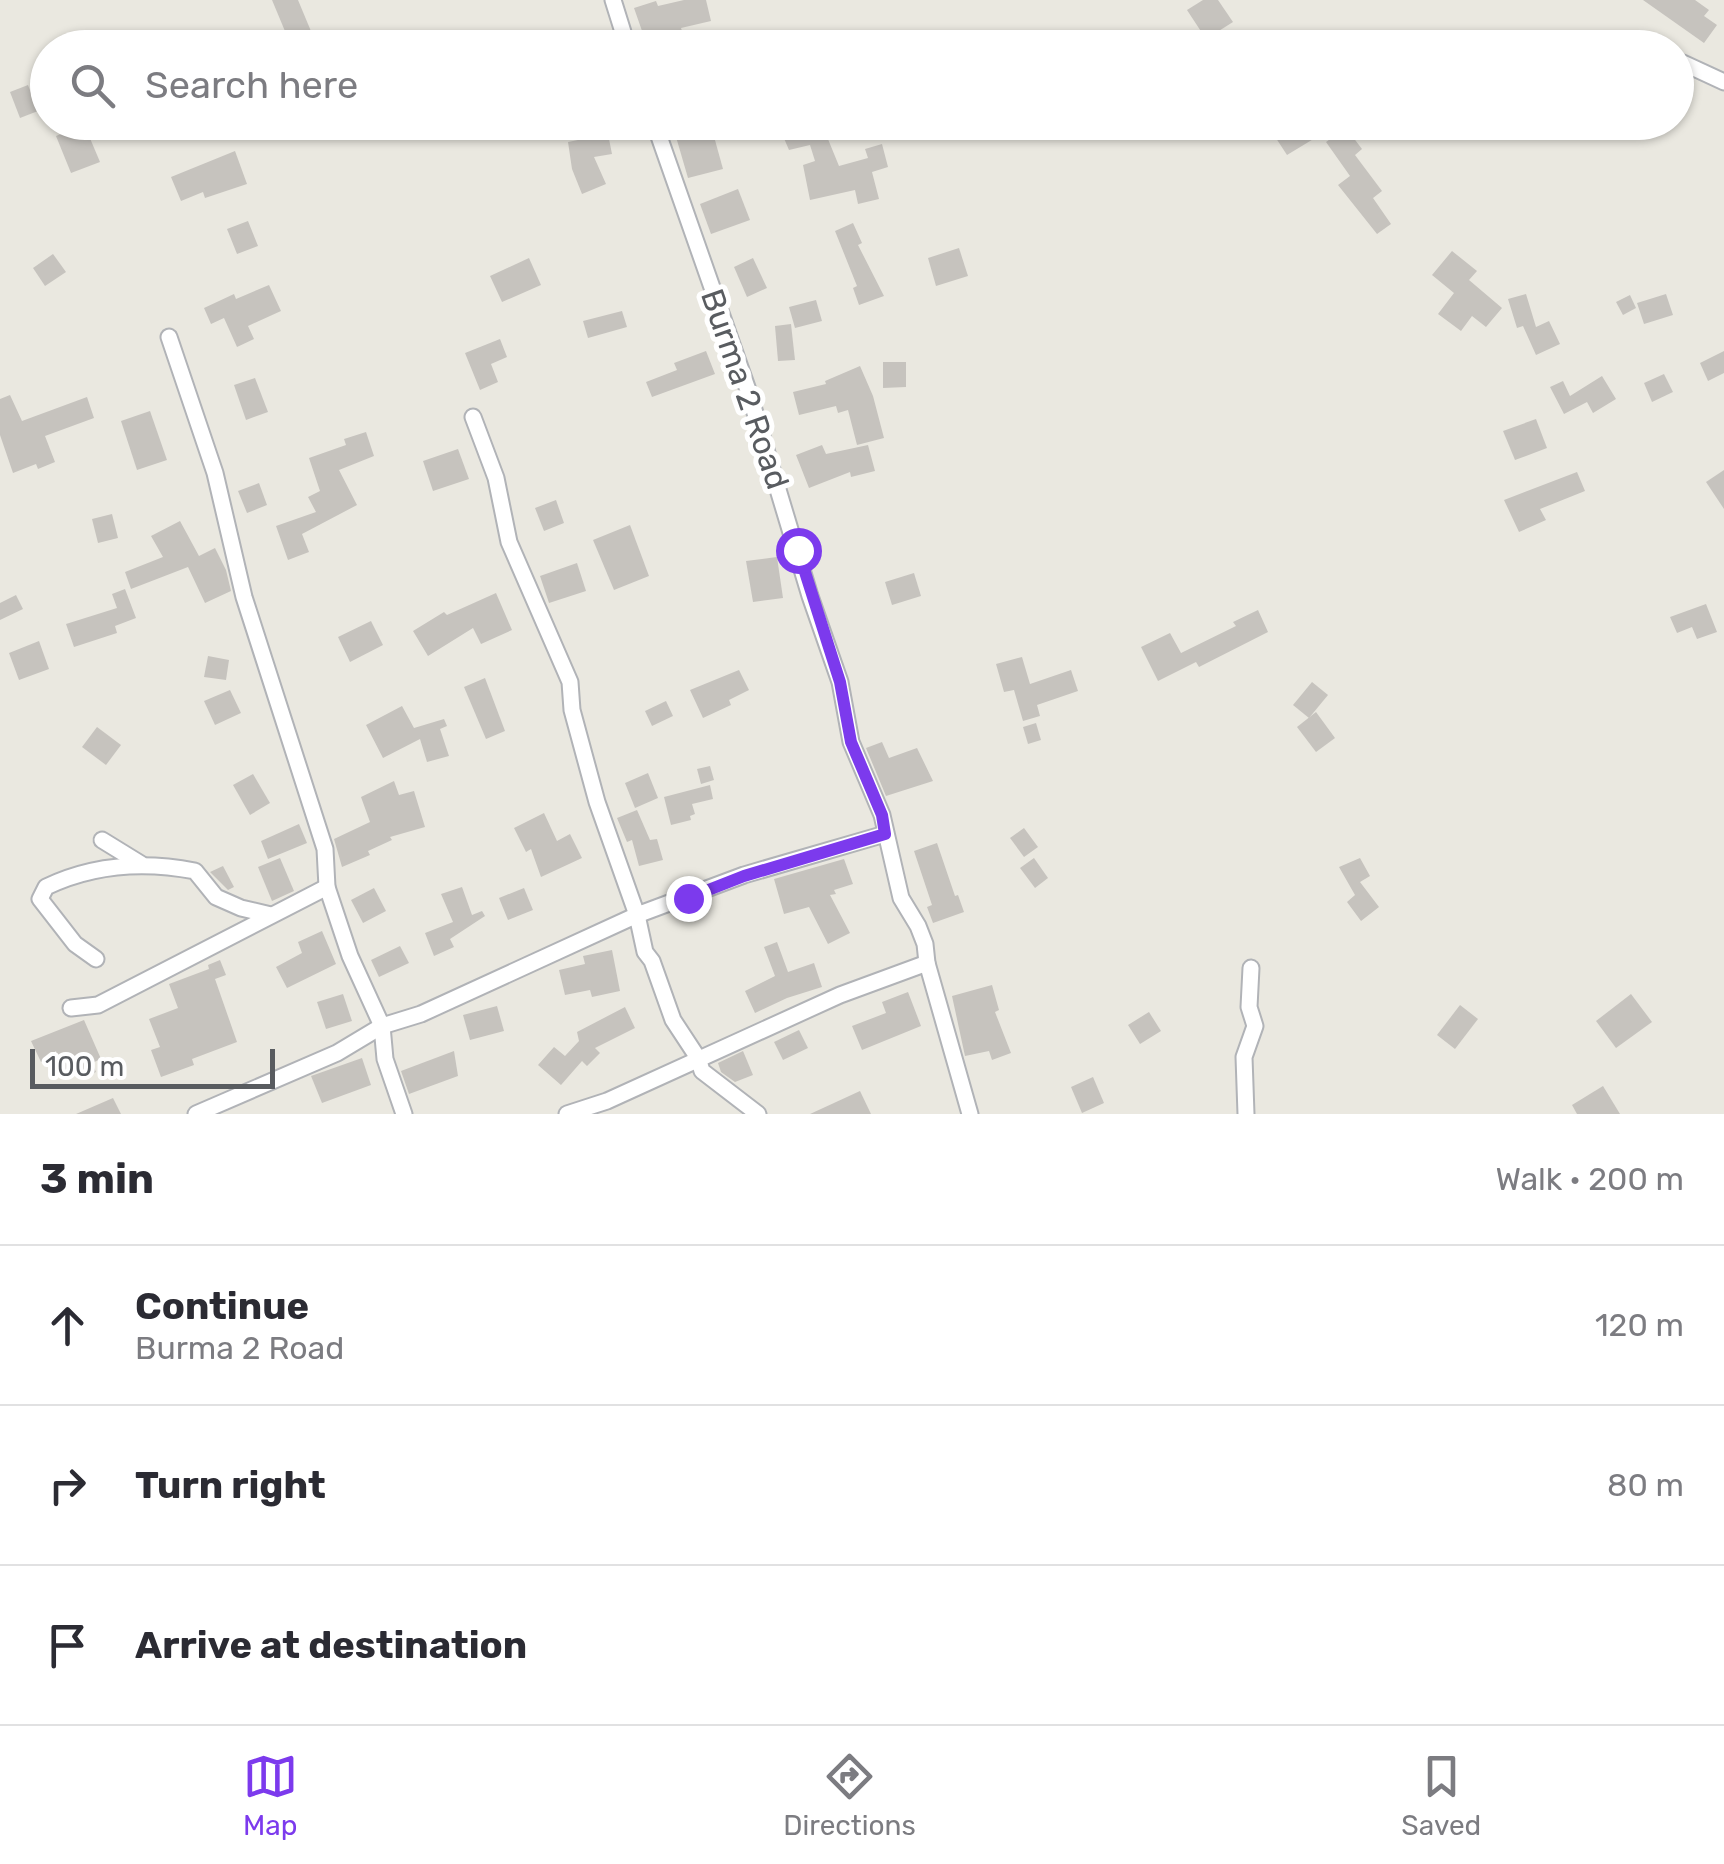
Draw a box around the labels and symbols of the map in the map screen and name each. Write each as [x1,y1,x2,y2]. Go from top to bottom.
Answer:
street label: Burma 2 Road [693,284,797,494]
route start [776,528,822,574]
route end [666,876,712,922]
scale bar [30,1044,275,1088]

